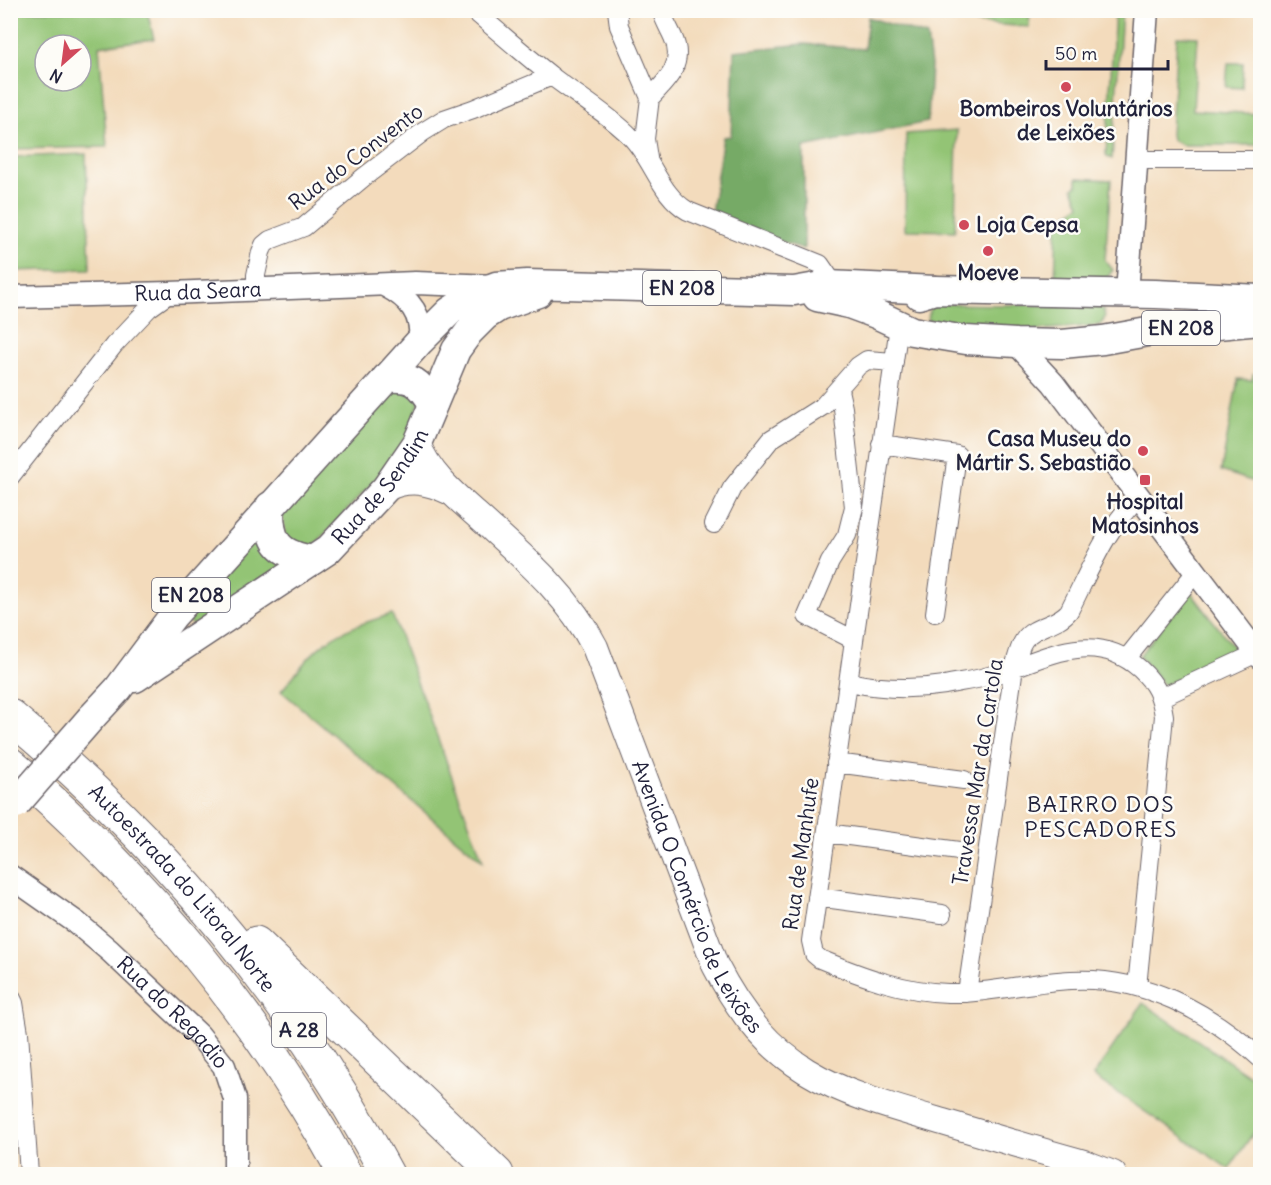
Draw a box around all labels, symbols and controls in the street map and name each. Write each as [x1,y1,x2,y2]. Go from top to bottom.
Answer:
north arrow [33,33,93,93]
scale bar [1046,33,1168,71]
text: 50 m [1055,42,1097,65]
text: N [46,65,66,88]
marker: Bombeiros Voluntários de Leixões [1059,80,1073,94]
place label: Bombeiros Voluntários de Leixões [959,95,1173,146]
street label: Rua do Convento [283,97,428,216]
place label: Loja Cepsa [976,211,1079,238]
marker: Loja Cepsa [957,218,971,232]
marker: Moeve [981,244,995,258]
place label: Moeve [957,259,1019,286]
road number: EN 208 [643,271,721,305]
street label: Rua da Seara [134,275,262,307]
road number: EN 208 [1142,311,1220,345]
street label: Rua de Sendim [326,425,434,550]
place label: Casa Museu do Mártir S. Sebastião [956,425,1131,476]
marker: Casa Museu do Mártir S. Sebastião [1136,444,1150,458]
marker: Hospital Matosinhos [1138,473,1152,487]
place label: Hospital Matosinhos [1091,488,1199,539]
road number: EN 208 [152,578,230,612]
street label: Travessa Mar da Cartola [946,657,1009,887]
street label: Avenida O Comércio de Leixões [626,756,769,1039]
street label: Rua de Manhufe [776,776,825,932]
street label: Autoestrada do Litoral Norte [83,778,282,997]
district label: BAIRRO DOS PESCADORES [1024,790,1178,843]
street label: Rua do Regadio [111,950,235,1074]
road number: A 28 [272,1013,326,1047]

